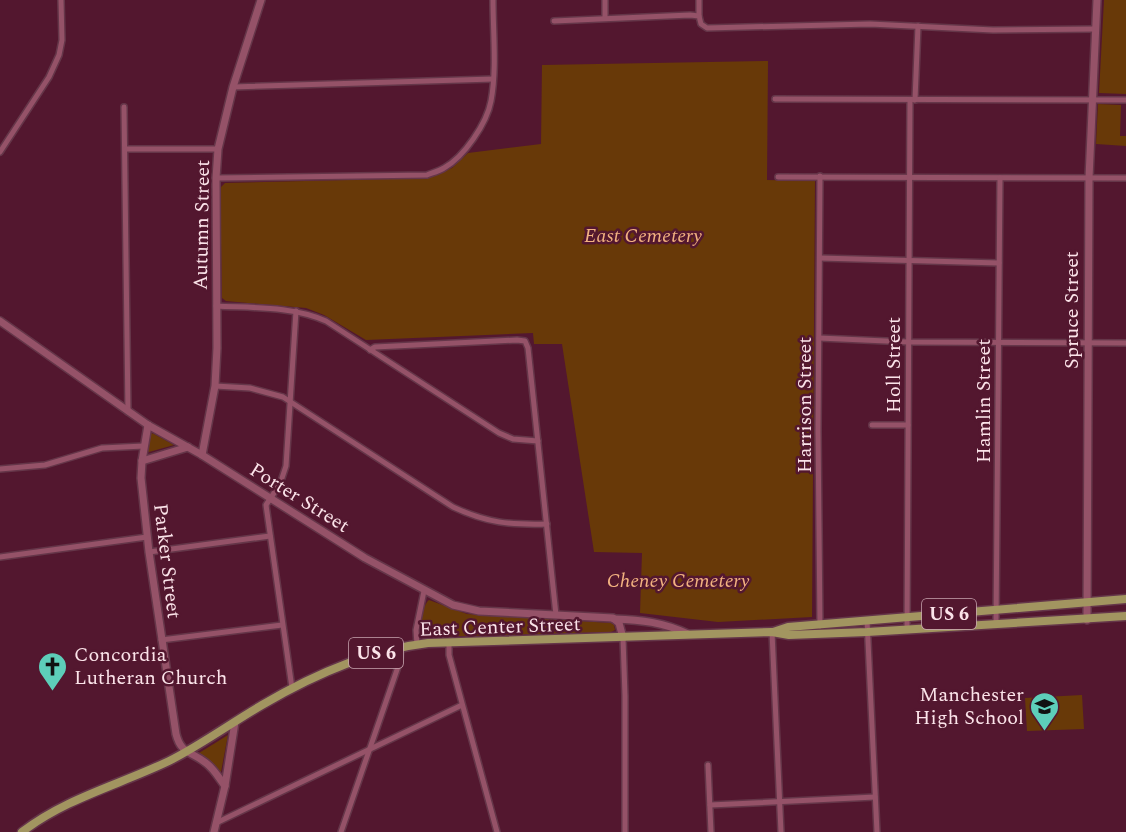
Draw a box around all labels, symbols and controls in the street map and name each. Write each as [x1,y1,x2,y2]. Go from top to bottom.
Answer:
street label: Autumn Street [186,160,218,290]
park label: East Cemetery [584,221,702,251]
street label: Spruce Street [1057,251,1087,369]
street label: Holl Street [879,317,909,413]
street label: Harrison Street [790,337,820,473]
street label: Hamlin Street [969,339,999,463]
street label: Porter Street [243,455,355,541]
street label: Parker Street [145,502,189,620]
park label: Cheney Cemetery [607,566,749,596]
road number: US 6 [922,599,976,629]
street label: East Center Street [419,609,581,645]
road number: US 6 [349,638,403,668]
place label: Concordia Lutheran Church [74,640,227,693]
church icon: Concordia Lutheran Church [37,650,69,692]
place label: Manchester High School [914,680,1024,733]
school or university icon: Manchester High School [1029,690,1061,732]

